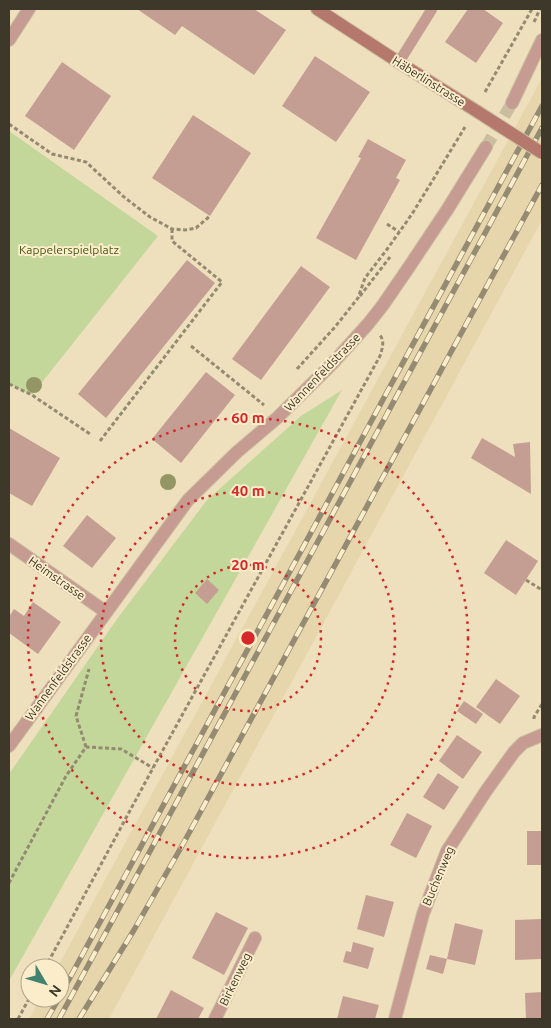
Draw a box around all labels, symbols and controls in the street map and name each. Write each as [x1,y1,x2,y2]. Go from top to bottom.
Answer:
street label: Häberlinstrasse [390,53,468,109]
park label: Kappelerspielplatz [19,243,119,256]
street label: Wannenfeldstrasse [281,330,363,414]
text: 60 m [231,409,265,426]
text: 40 m [231,482,265,499]
street label: Heimstrasse [26,554,88,602]
text: 20 m [231,556,265,573]
centre of rings [239,629,257,647]
street label: Wannenfeldstrasse [22,631,94,723]
street label: Buchenweg [420,844,456,908]
street label: Birkenweg [217,950,253,1008]
north arrow [20,958,70,1008]
text: N [46,982,65,1000]

